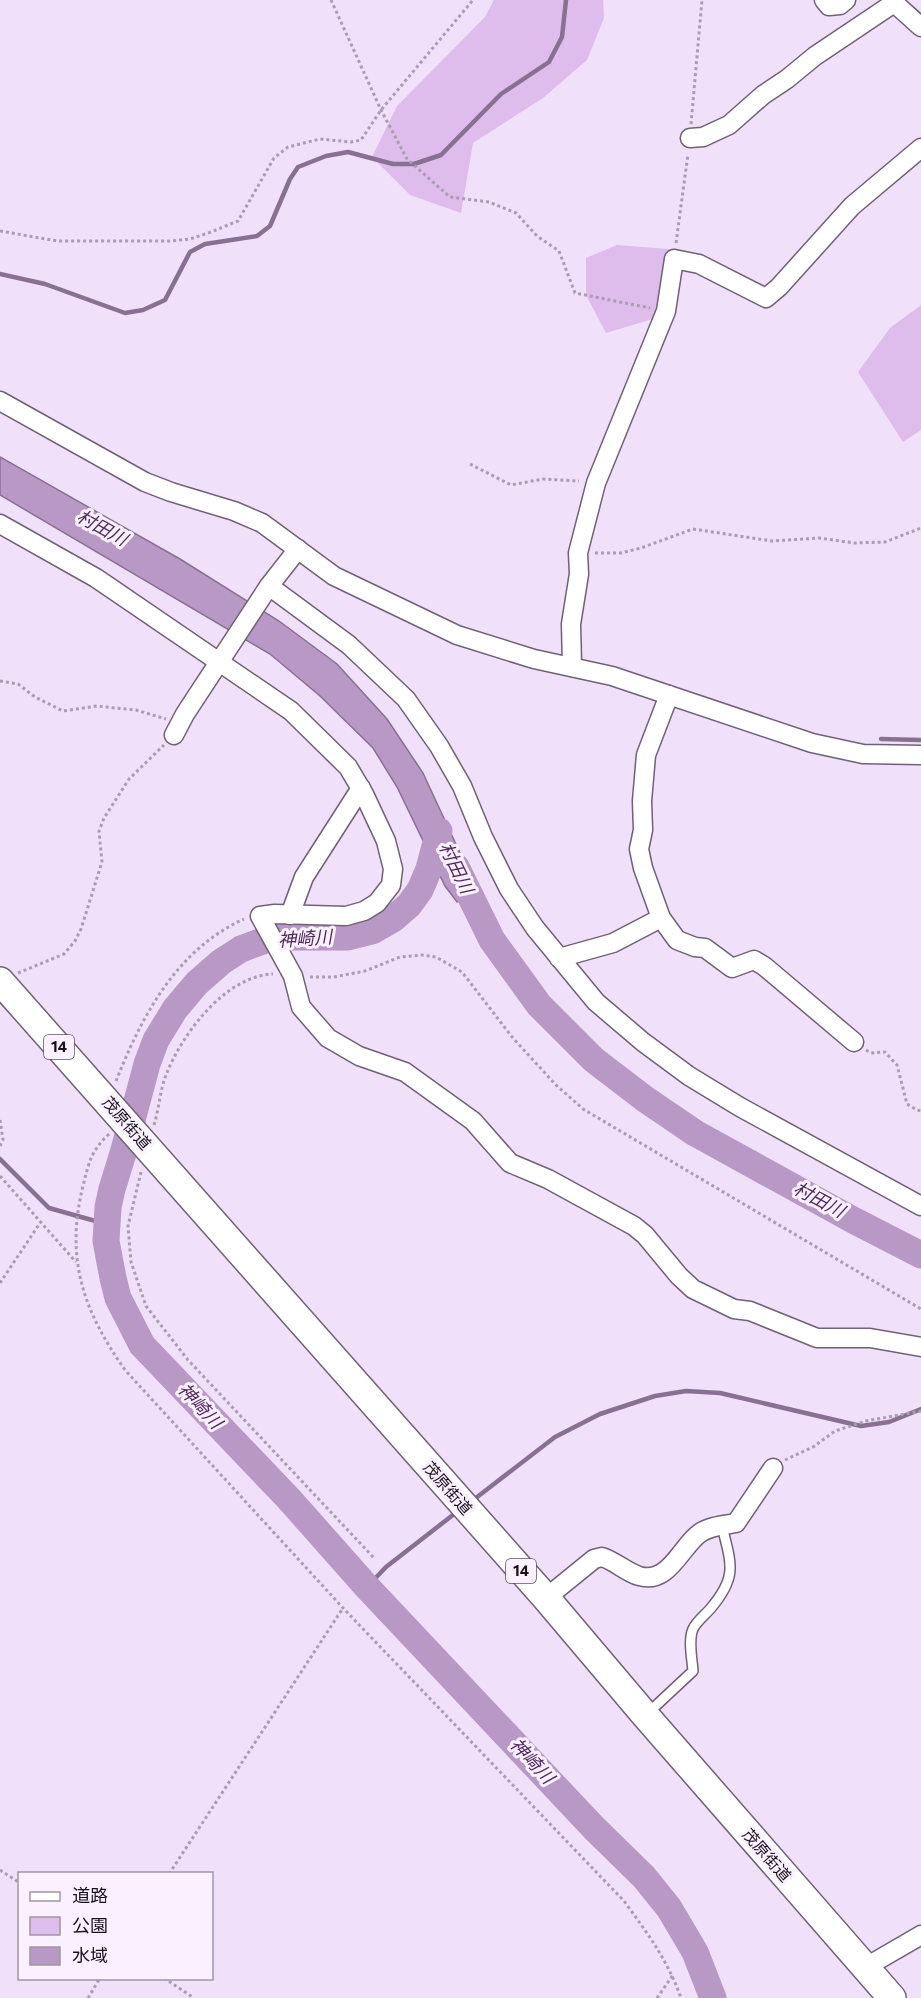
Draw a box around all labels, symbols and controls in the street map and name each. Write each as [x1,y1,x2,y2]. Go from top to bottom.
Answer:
water label: 村田川 [74,504,133,551]
water label: 村田川 [435,838,479,898]
water label: 神崎川 [277,925,335,951]
road number: 14 [44,1035,74,1059]
street label: 茂原街道 [99,1092,156,1153]
water label: 村田川 [790,1177,850,1222]
water label: 神崎川 [174,1378,229,1434]
street label: 茂原街道 [420,1457,477,1518]
road number: 14 [506,1559,536,1583]
water label: 神崎川 [506,1733,561,1789]
street label: 茂原街道 [739,1824,796,1885]
legend [18,1872,213,1980]
text: 道路 [72,1884,108,1906]
text: 公園 [72,1914,108,1936]
text: 水域 [72,1944,108,1966]

